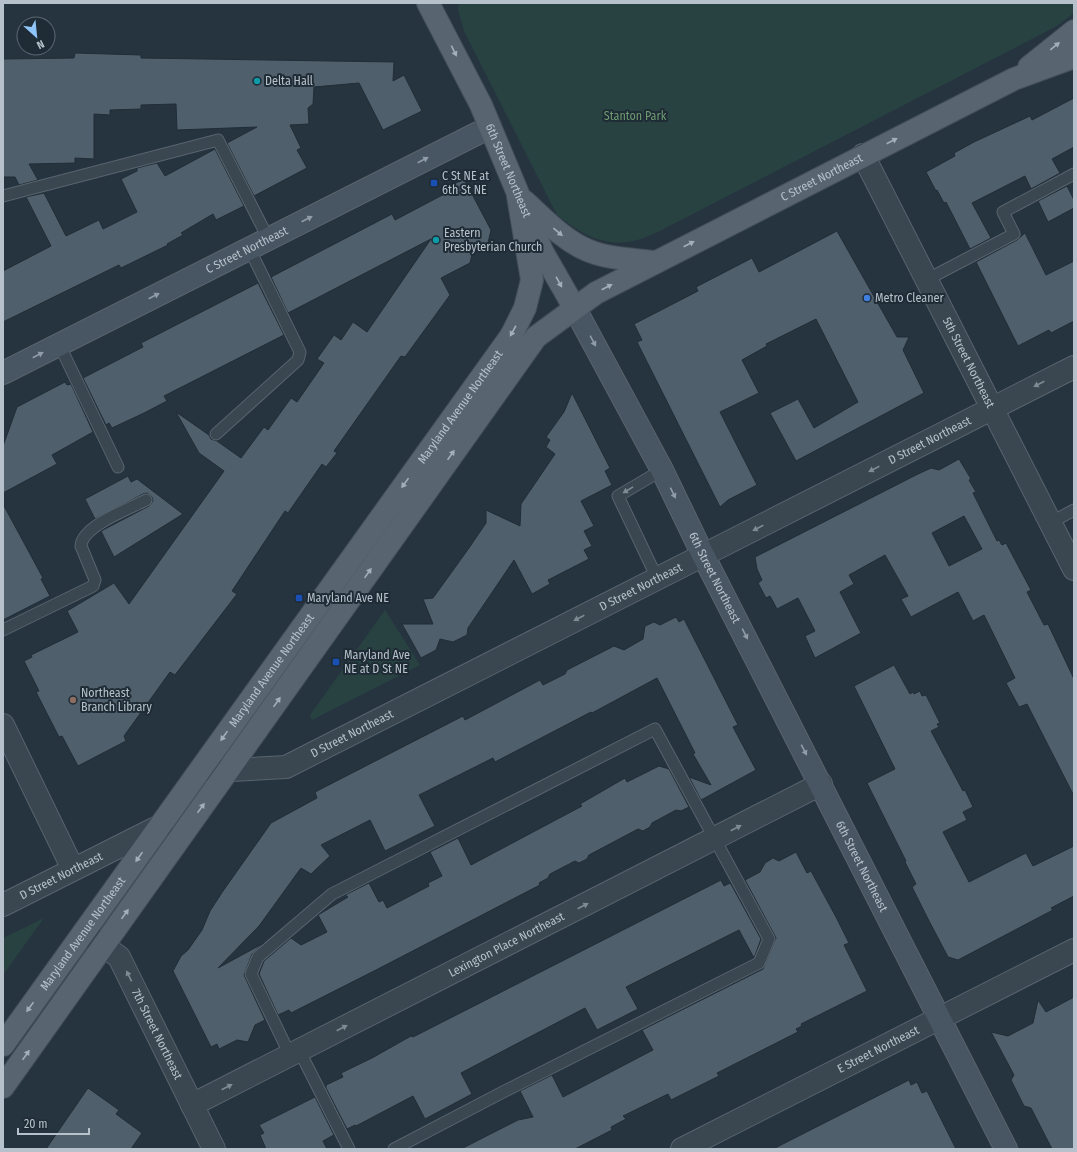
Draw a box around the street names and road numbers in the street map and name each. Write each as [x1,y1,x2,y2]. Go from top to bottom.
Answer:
street label: 6th Street Northeast [483,122,534,220]
street label: C Street Northeast [778,151,865,204]
street label: C Street Northeast [203,223,290,276]
street label: 5th Street Northeast [940,315,998,410]
street label: Maryland Avenue Northeast [415,347,506,466]
street label: D Street Northeast [886,413,973,467]
street label: 6th Street Northeast [686,530,744,625]
street label: D Street Northeast [597,560,685,614]
street label: Maryland Avenue Northeast [226,611,317,730]
street label: D Street Northeast [308,707,396,760]
street label: 6th Street Northeast [833,818,891,914]
street label: D Street Northeast [17,849,105,902]
street label: Maryland Avenue Northeast [37,874,128,993]
street label: Lexington Place Northeast [446,909,567,980]
street label: 7th Street Northeast [129,987,185,1082]
street label: E Street Northeast [835,1023,921,1076]

